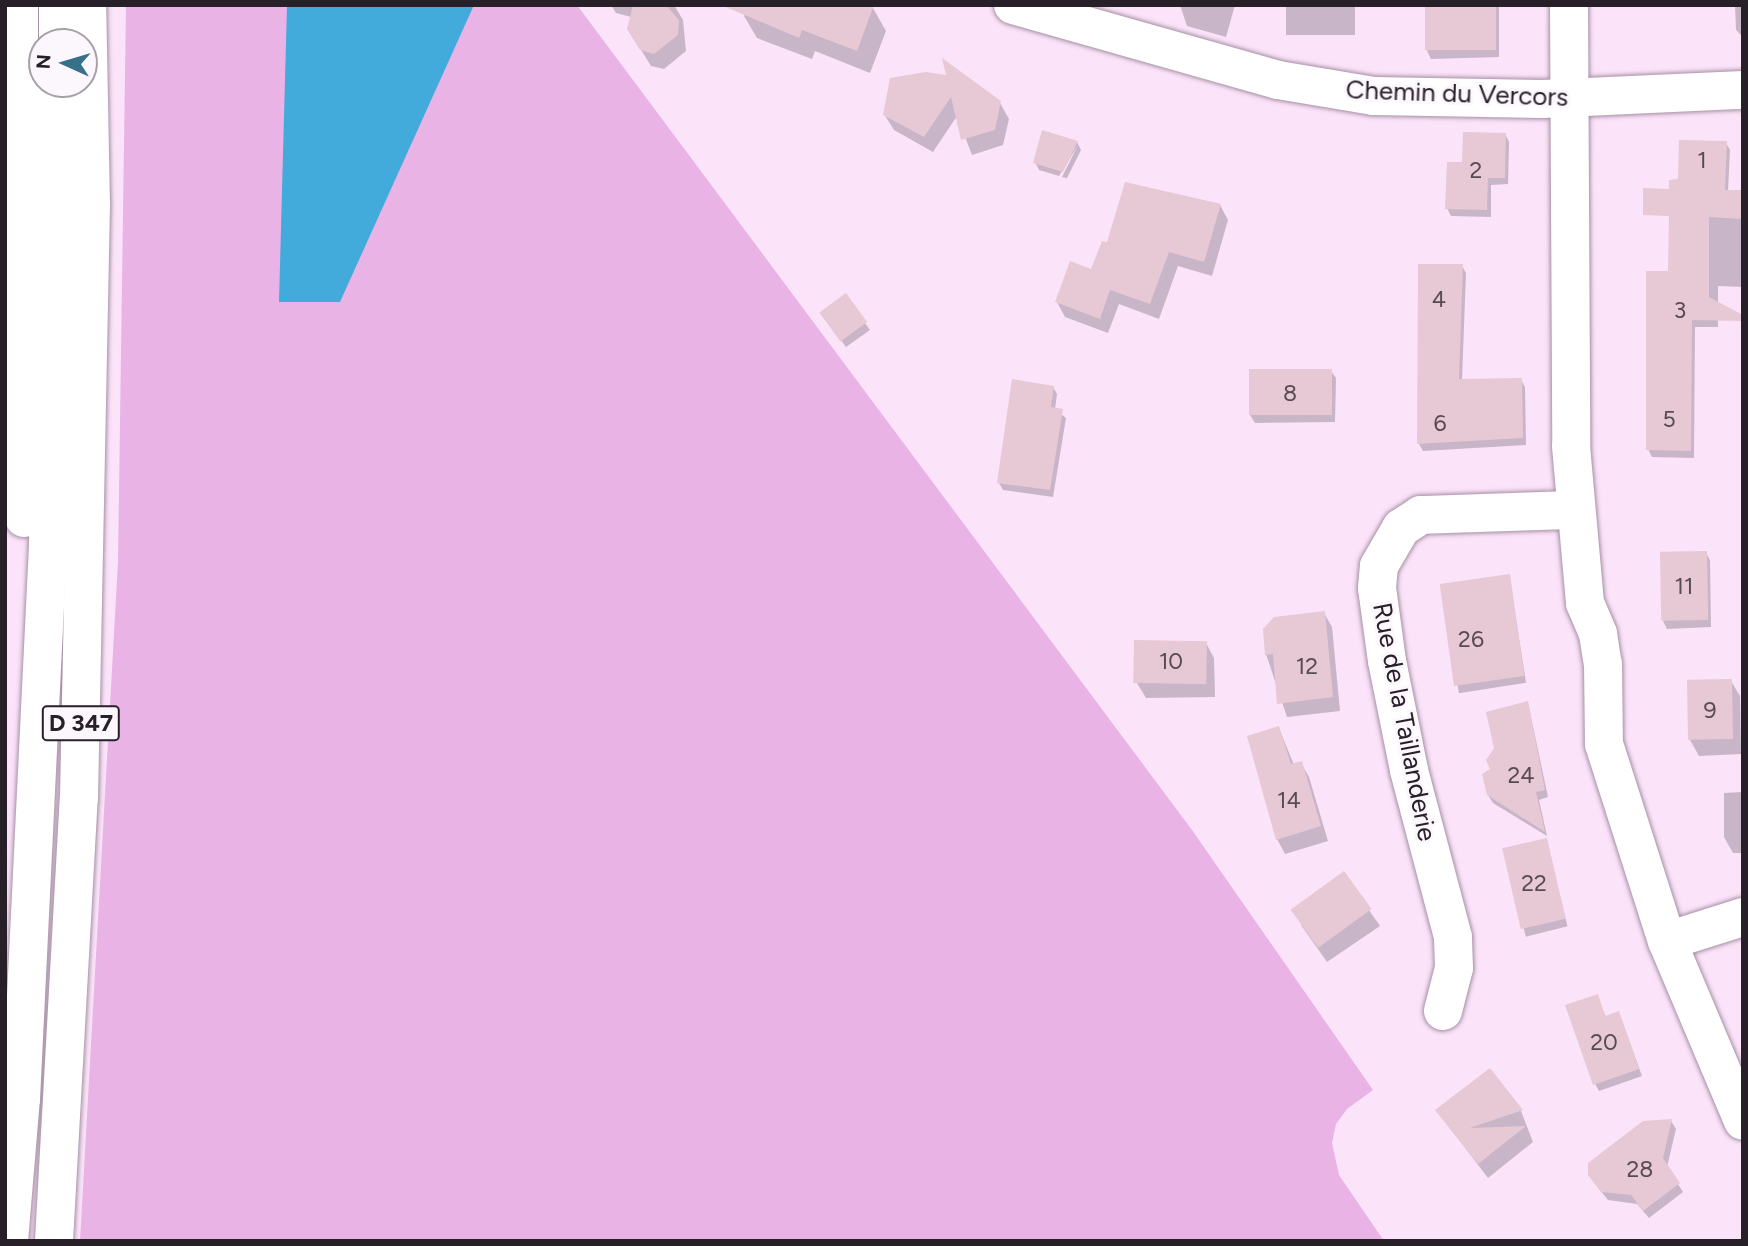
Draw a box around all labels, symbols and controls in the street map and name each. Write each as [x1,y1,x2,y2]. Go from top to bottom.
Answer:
north arrow [28,28,98,98]
text: N [32,54,56,70]
street label: Chemin du Vercors [1345,75,1569,113]
house number: 1 [1697,146,1707,174]
house number: 2 [1470,156,1482,184]
house number: 4 [1432,285,1446,313]
house number: 3 [1674,296,1686,324]
house number: 8 [1283,379,1297,407]
house number: 5 [1662,405,1676,433]
house number: 6 [1433,409,1447,437]
house number: 11 [1675,572,1693,600]
street label: Rue de la Taillanderie [1366,600,1442,844]
house number: 26 [1458,625,1484,653]
house number: 10 [1159,647,1183,675]
house number: 12 [1296,652,1318,680]
house number: 9 [1703,696,1717,724]
road number: D 347 [41,702,121,744]
house number: 24 [1507,761,1535,789]
house number: 14 [1277,786,1301,814]
house number: 22 [1521,869,1547,897]
house number: 20 [1590,1028,1618,1056]
house number: 28 [1627,1155,1653,1183]

